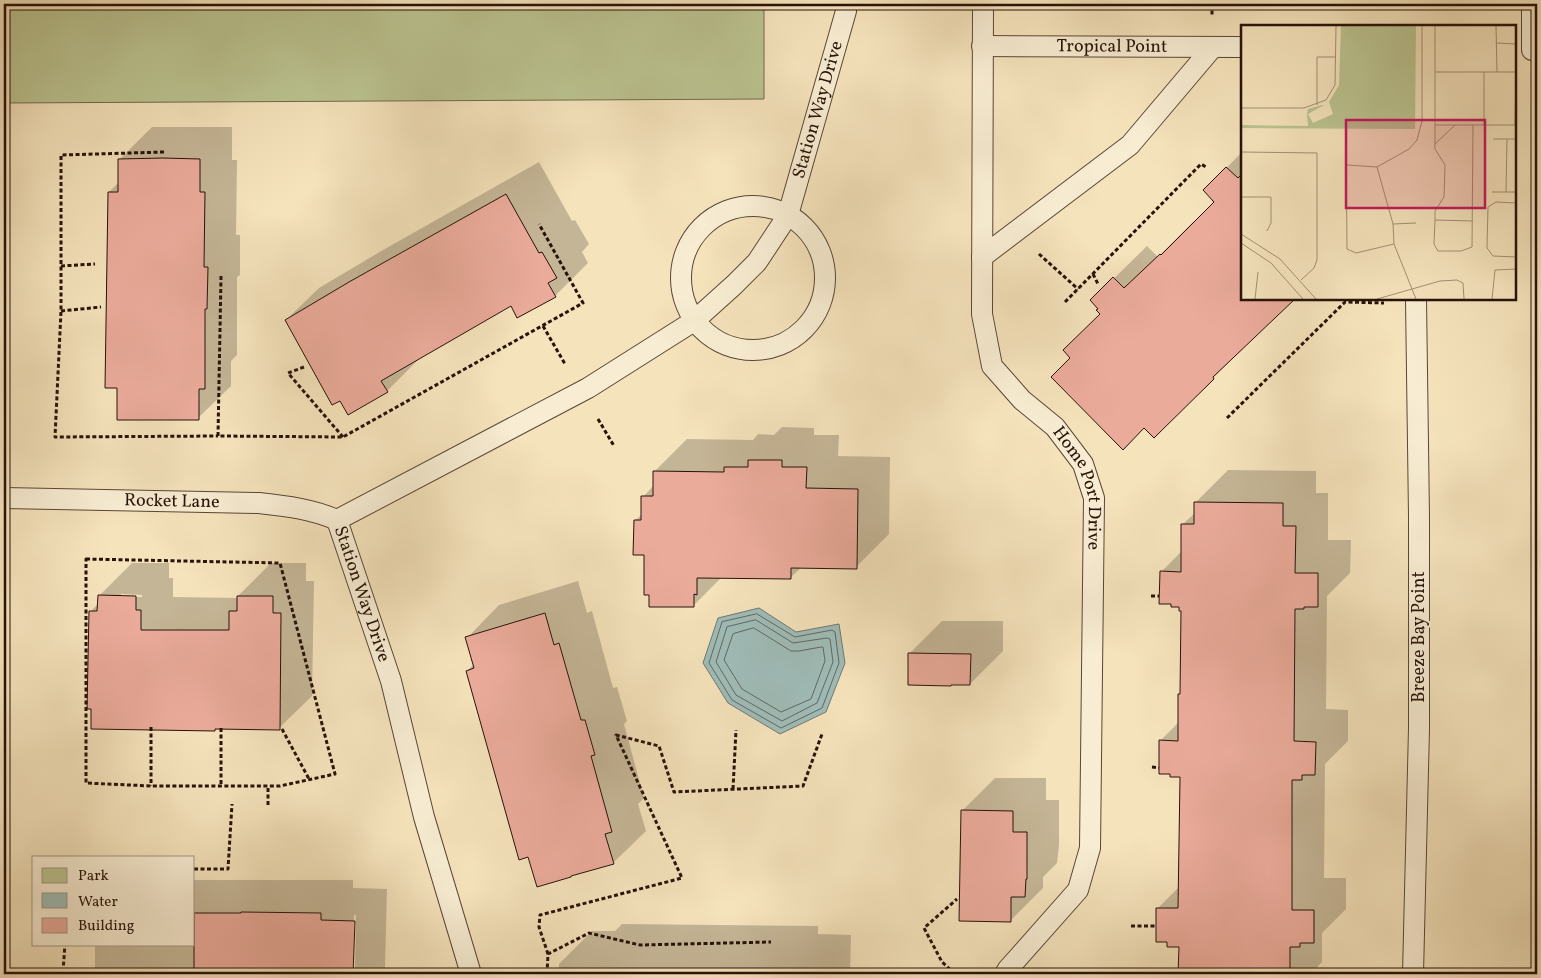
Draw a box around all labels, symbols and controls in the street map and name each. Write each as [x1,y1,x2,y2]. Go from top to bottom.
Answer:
inset map [1241,25,1516,300]
street label: Tropical Point [1057,34,1167,59]
street label: Station Way Drive [786,38,849,182]
street label: Home Port Drive [1046,421,1107,550]
street label: Rocket Lane [124,488,220,515]
street label: Station Way Drive [327,523,396,665]
street label: Breeze Bay Point [1407,571,1432,703]
legend [32,856,195,946]
text: Park [78,866,109,887]
text: Water [78,892,118,913]
text: Building [78,916,135,937]

